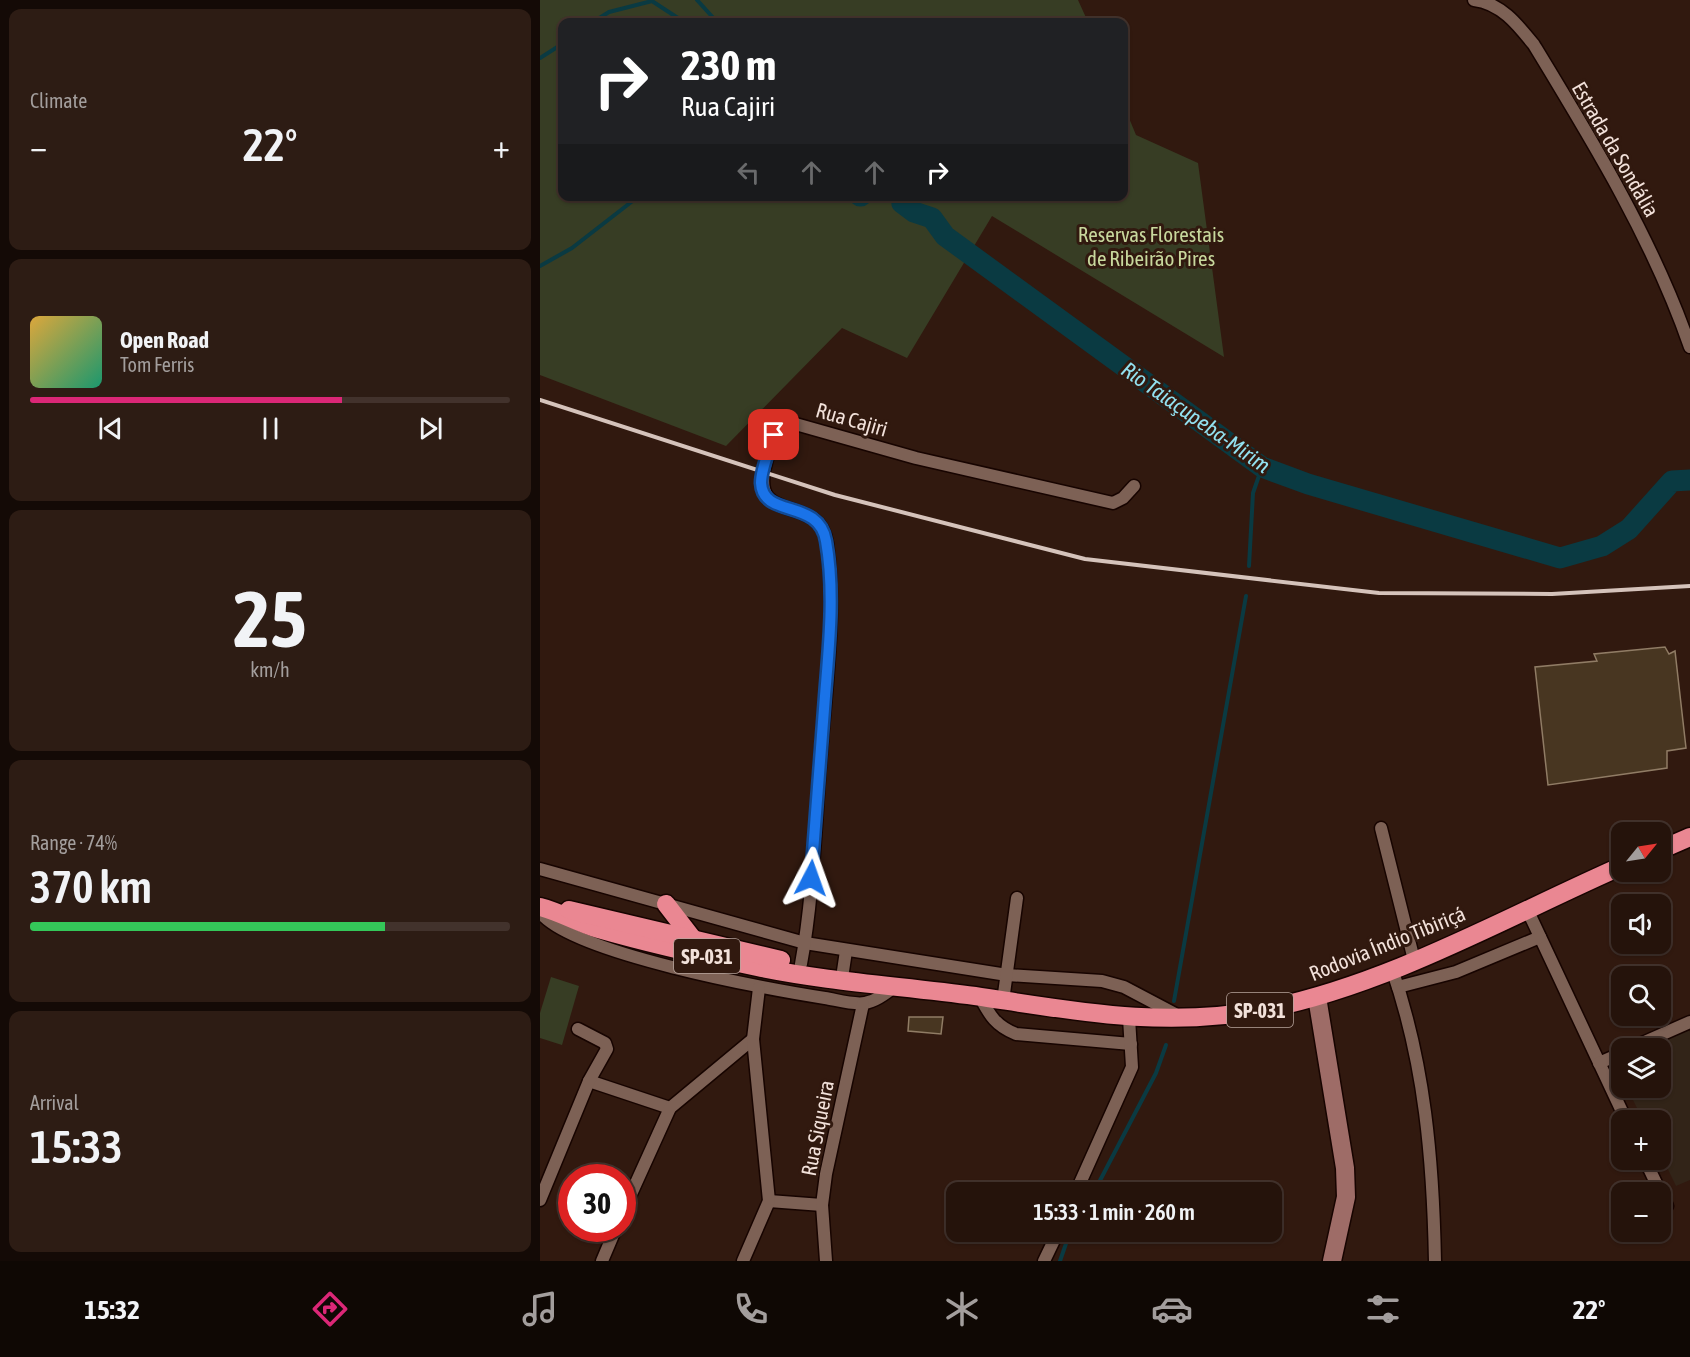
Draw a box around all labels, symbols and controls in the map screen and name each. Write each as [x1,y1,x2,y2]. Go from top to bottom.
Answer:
text: 230 m [681,41,776,89]
icon: right [582,42,660,120]
street label: Estrada da Sondália [1568,77,1664,221]
text: Climate [30,89,87,112]
text: Rua Cajiri [681,91,775,122]
text: 22° [243,119,297,171]
text: − [30,127,47,165]
text: + [493,127,510,165]
icon: left [732,156,765,189]
icon: ahead [795,156,828,189]
icon: ahead [858,156,891,189]
icon: right [921,156,954,189]
park label: Reservas Florestais de Ribeirão Pires [1078,222,1224,270]
text: Open Road [120,327,209,353]
text: Tom Ferris [120,353,194,376]
water label: Rio Taiaçupeba-Mirim [1117,356,1276,478]
street label: Rua Cajiri [814,397,890,441]
pin [748,409,799,460]
icon: previous [94,412,127,445]
icon: pause [254,412,287,445]
icon: next [414,412,447,445]
icon: arrive [757,418,790,451]
text: 25 [233,574,307,664]
text: km/h [250,658,290,681]
north arrow [1611,822,1671,882]
map controls [1611,822,1671,1242]
text: Range · 74% [30,831,117,854]
position arrow [779,846,843,910]
text: 370 km [30,861,152,913]
button: sound [1611,894,1671,954]
street label: Rodovia Índio Tibiriçá [1305,901,1469,985]
road number: SP-031 [674,939,740,973]
button: search [1611,966,1671,1026]
road number: SP-031 [1227,993,1293,1027]
button: layers [1611,1038,1671,1098]
street label: Rua Siqueira [796,1078,838,1178]
text: Arrival [30,1091,79,1114]
button: + [1611,1110,1671,1170]
text: 15:33 [30,1121,123,1173]
speed limit sign: 30 [558,1164,636,1242]
button: − [1611,1182,1671,1242]
text: 15:33 · 1 min · 260 m [1033,1199,1195,1225]
icon: directions [309,1288,351,1330]
icon: music [519,1288,561,1330]
icon: phone [730,1288,772,1330]
icon: climate [941,1288,983,1330]
icon: car [1151,1288,1193,1330]
icon: filters [1362,1288,1404,1330]
text: 15:32 [84,1294,140,1325]
text: 22° [1573,1294,1606,1325]

